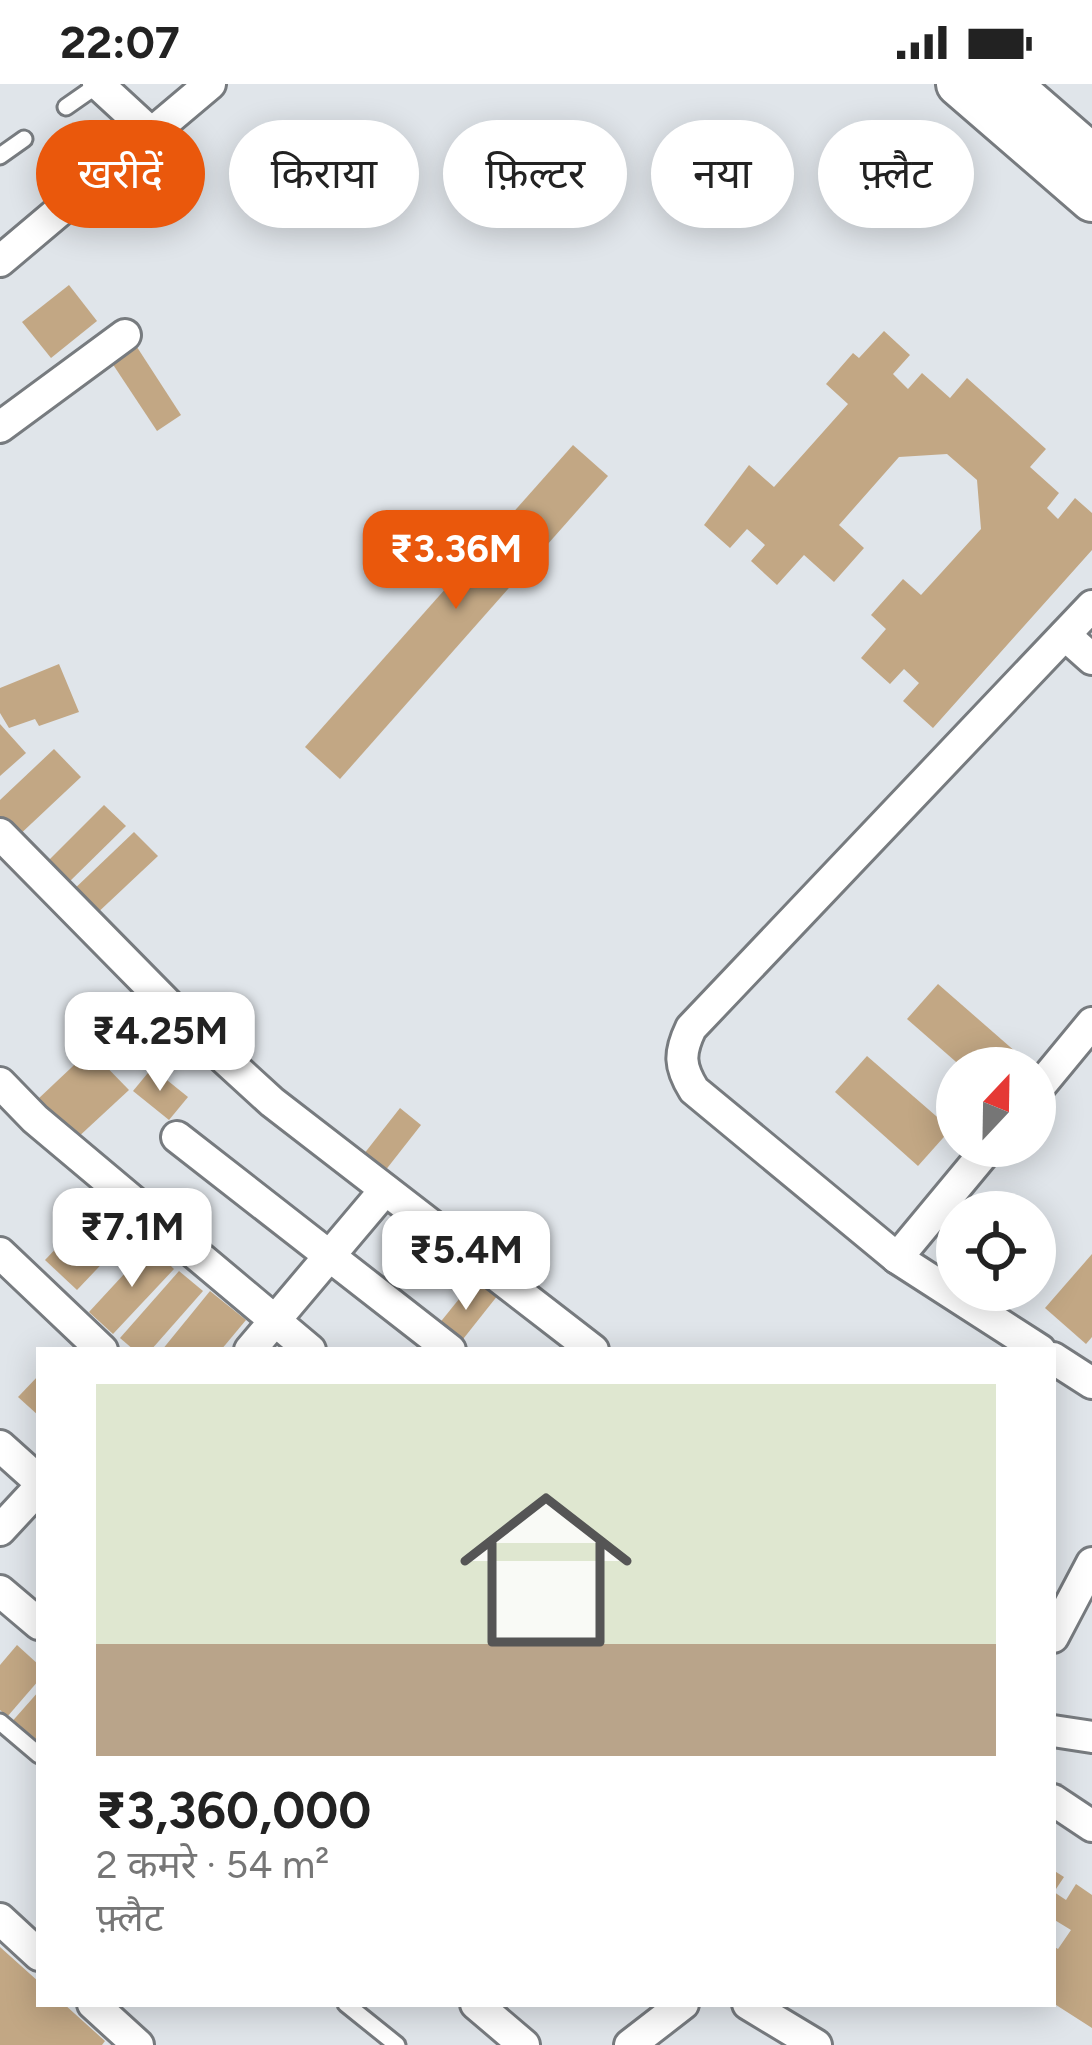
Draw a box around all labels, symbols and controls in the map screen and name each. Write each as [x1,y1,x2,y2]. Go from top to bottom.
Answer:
text: 22:07 [60,15,180,69]
chip: खरीदें [36,120,205,228]
chip: किराया [229,120,419,228]
chip: फ़िल्टर [443,120,627,228]
chip: नया [651,120,794,228]
chip: फ़्लैट [818,120,974,228]
pin: ₹3.36M [358,510,554,612]
text: ₹3.36M [390,525,522,572]
pin: ₹4.25M [62,992,258,1094]
text: ₹4.25M [92,1007,228,1054]
north arrow [936,1047,1056,1167]
map controls [936,1047,1056,1311]
pin: ₹7.1M [48,1188,216,1290]
button: locate [936,1191,1056,1311]
text: ₹7.1M [80,1203,184,1250]
pin: ₹5.4M [382,1211,550,1313]
text: ₹5.4M [409,1226,523,1273]
icon: home [438,1462,654,1678]
text: ₹3,360,000 [96,1780,371,1841]
text: 2 कमरे · 54 m² [96,1841,329,1888]
text: फ़्लैट [96,1894,163,1941]

